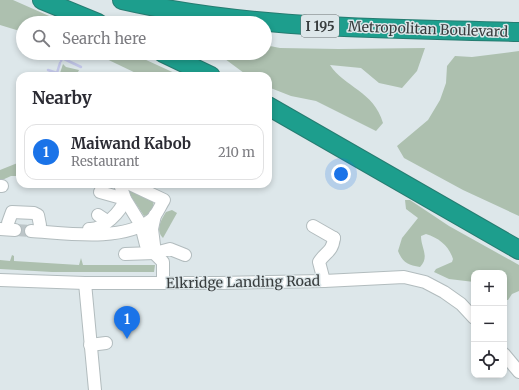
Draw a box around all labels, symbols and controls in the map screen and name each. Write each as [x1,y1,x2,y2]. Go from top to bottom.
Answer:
road number: I 195 [301,15,339,37]
search box [16,16,272,60]
street label: Metropolitan Boulevard [348,17,509,41]
icon: search [30,27,52,49]
text: Search here [62,29,146,48]
text: Nearby [32,87,92,109]
text: Maiwand Kabob [71,134,191,153]
text: 1 [43,144,49,161]
text: 210 m [218,144,255,161]
text: Restaurant [71,153,139,170]
your location [331,164,351,184]
map controls [471,270,507,378]
button: + [471,270,507,306]
street label: Elkridge Landing Road [166,272,321,292]
pin: 1 [114,306,140,339]
button: − [471,306,507,342]
button: locate [471,342,507,378]

